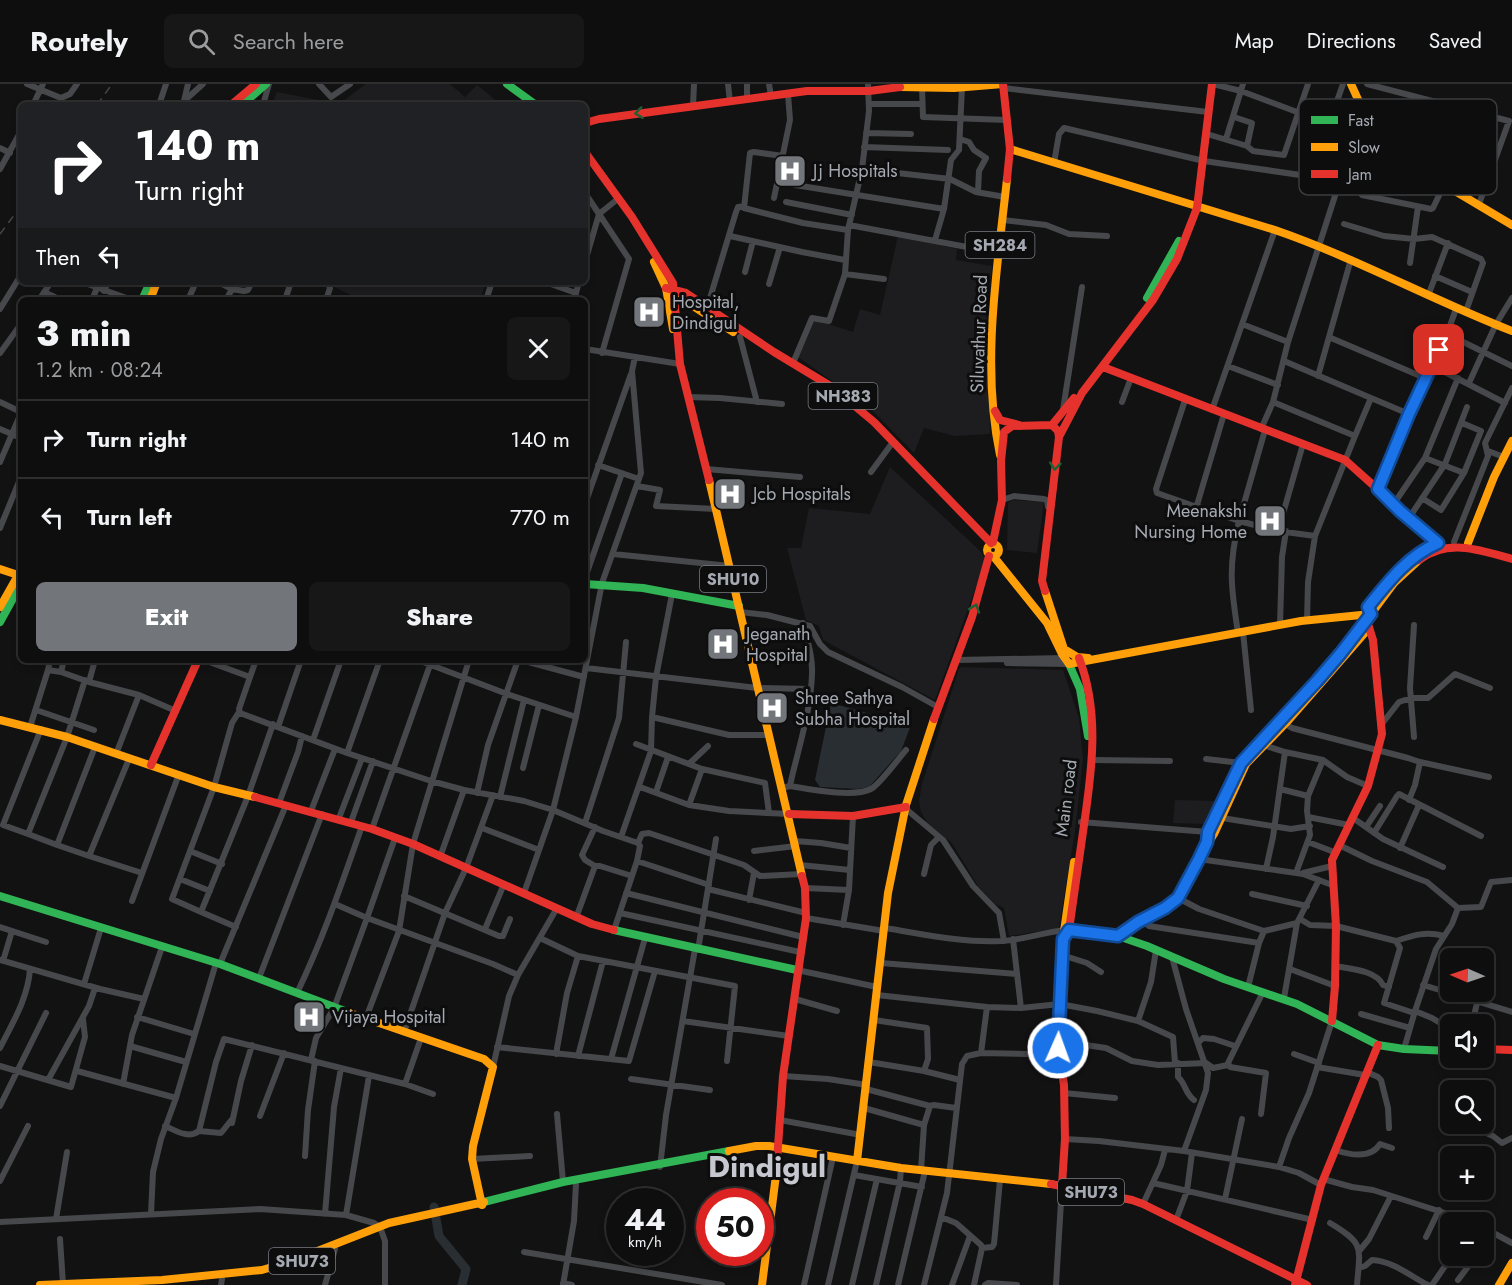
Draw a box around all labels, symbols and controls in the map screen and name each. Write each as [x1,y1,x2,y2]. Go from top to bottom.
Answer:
search box [164,14,584,68]
text: Routely [30,21,128,62]
icon: search [185,25,218,58]
text: Search here [233,25,344,57]
text: Map [1235,26,1274,56]
text: Directions [1307,26,1396,56]
text: Saved [1429,26,1482,56]
legend [1299,99,1497,195]
one-way arrow [634,107,643,119]
text: Fast [1348,109,1374,132]
text: 140 m [135,115,261,176]
icon: right [36,126,114,204]
text: Slow [1348,136,1380,159]
hospital icon: Jj Hospitals [772,153,808,189]
place label: Jj Hospitals [811,158,898,184]
text: Jam [1346,163,1372,186]
text: Turn right [135,171,243,210]
road number: SH284 [966,232,1034,258]
icon: left [93,240,126,273]
text: Then [36,241,81,273]
street label: Siluvathur Road [964,274,994,394]
place label: Hospital, Dindigul [672,289,740,336]
hospital icon: Hospital, Dindigul [631,294,667,330]
text: 3 min [36,307,131,359]
button: close [507,317,570,380]
pin [1413,324,1464,375]
icon: arrive [1422,333,1455,366]
text: 1.2 km · 08:24 [36,356,163,385]
road number: NH383 [808,383,878,409]
icon: right [36,423,69,456]
text: Turn right [87,423,187,455]
text: 140 m [510,423,570,455]
one-way arrow [1050,461,1062,470]
hospital icon: Jcb Hospitals [712,476,748,512]
place label: Jcb Hospitals [751,481,851,507]
place label: Meenakshi Nursing Home [1134,498,1247,545]
icon: left [36,501,69,534]
text: Turn left [87,501,172,533]
text: 770 m [510,501,570,533]
hospital icon: Meenakshi Nursing Home [1252,503,1288,539]
road number: SHU10 [700,566,766,592]
button: Exit [36,582,297,651]
button: Share [309,582,570,651]
one-way arrow [967,603,980,614]
place label: Jeganath Hospital [744,621,810,668]
hospital icon: Jeganath Hospital [705,626,741,662]
place label: Shree Sathya Subha Hospital [795,685,910,732]
hospital icon: Shree Sathya Subha Hospital [754,690,790,726]
street label: Main road [1048,758,1084,838]
north arrow [1440,948,1494,1002]
map controls [1440,948,1494,1266]
hospital icon: Vijaya Hospital [291,999,327,1035]
place label: Vijaya Hospital [332,1004,446,1030]
button: sound [1440,1014,1494,1068]
position arrow [1026,1016,1090,1080]
button: search [1440,1080,1494,1134]
district label: Dindigul [708,1145,826,1188]
button: + [1440,1146,1494,1200]
road number: SHU73 [1058,1179,1124,1205]
speed limit sign: 50 [696,1188,774,1266]
text: 44 [624,1198,666,1241]
button: − [1440,1212,1494,1266]
text: km/h [628,1231,662,1253]
road number: SHU73 [269,1248,335,1274]

